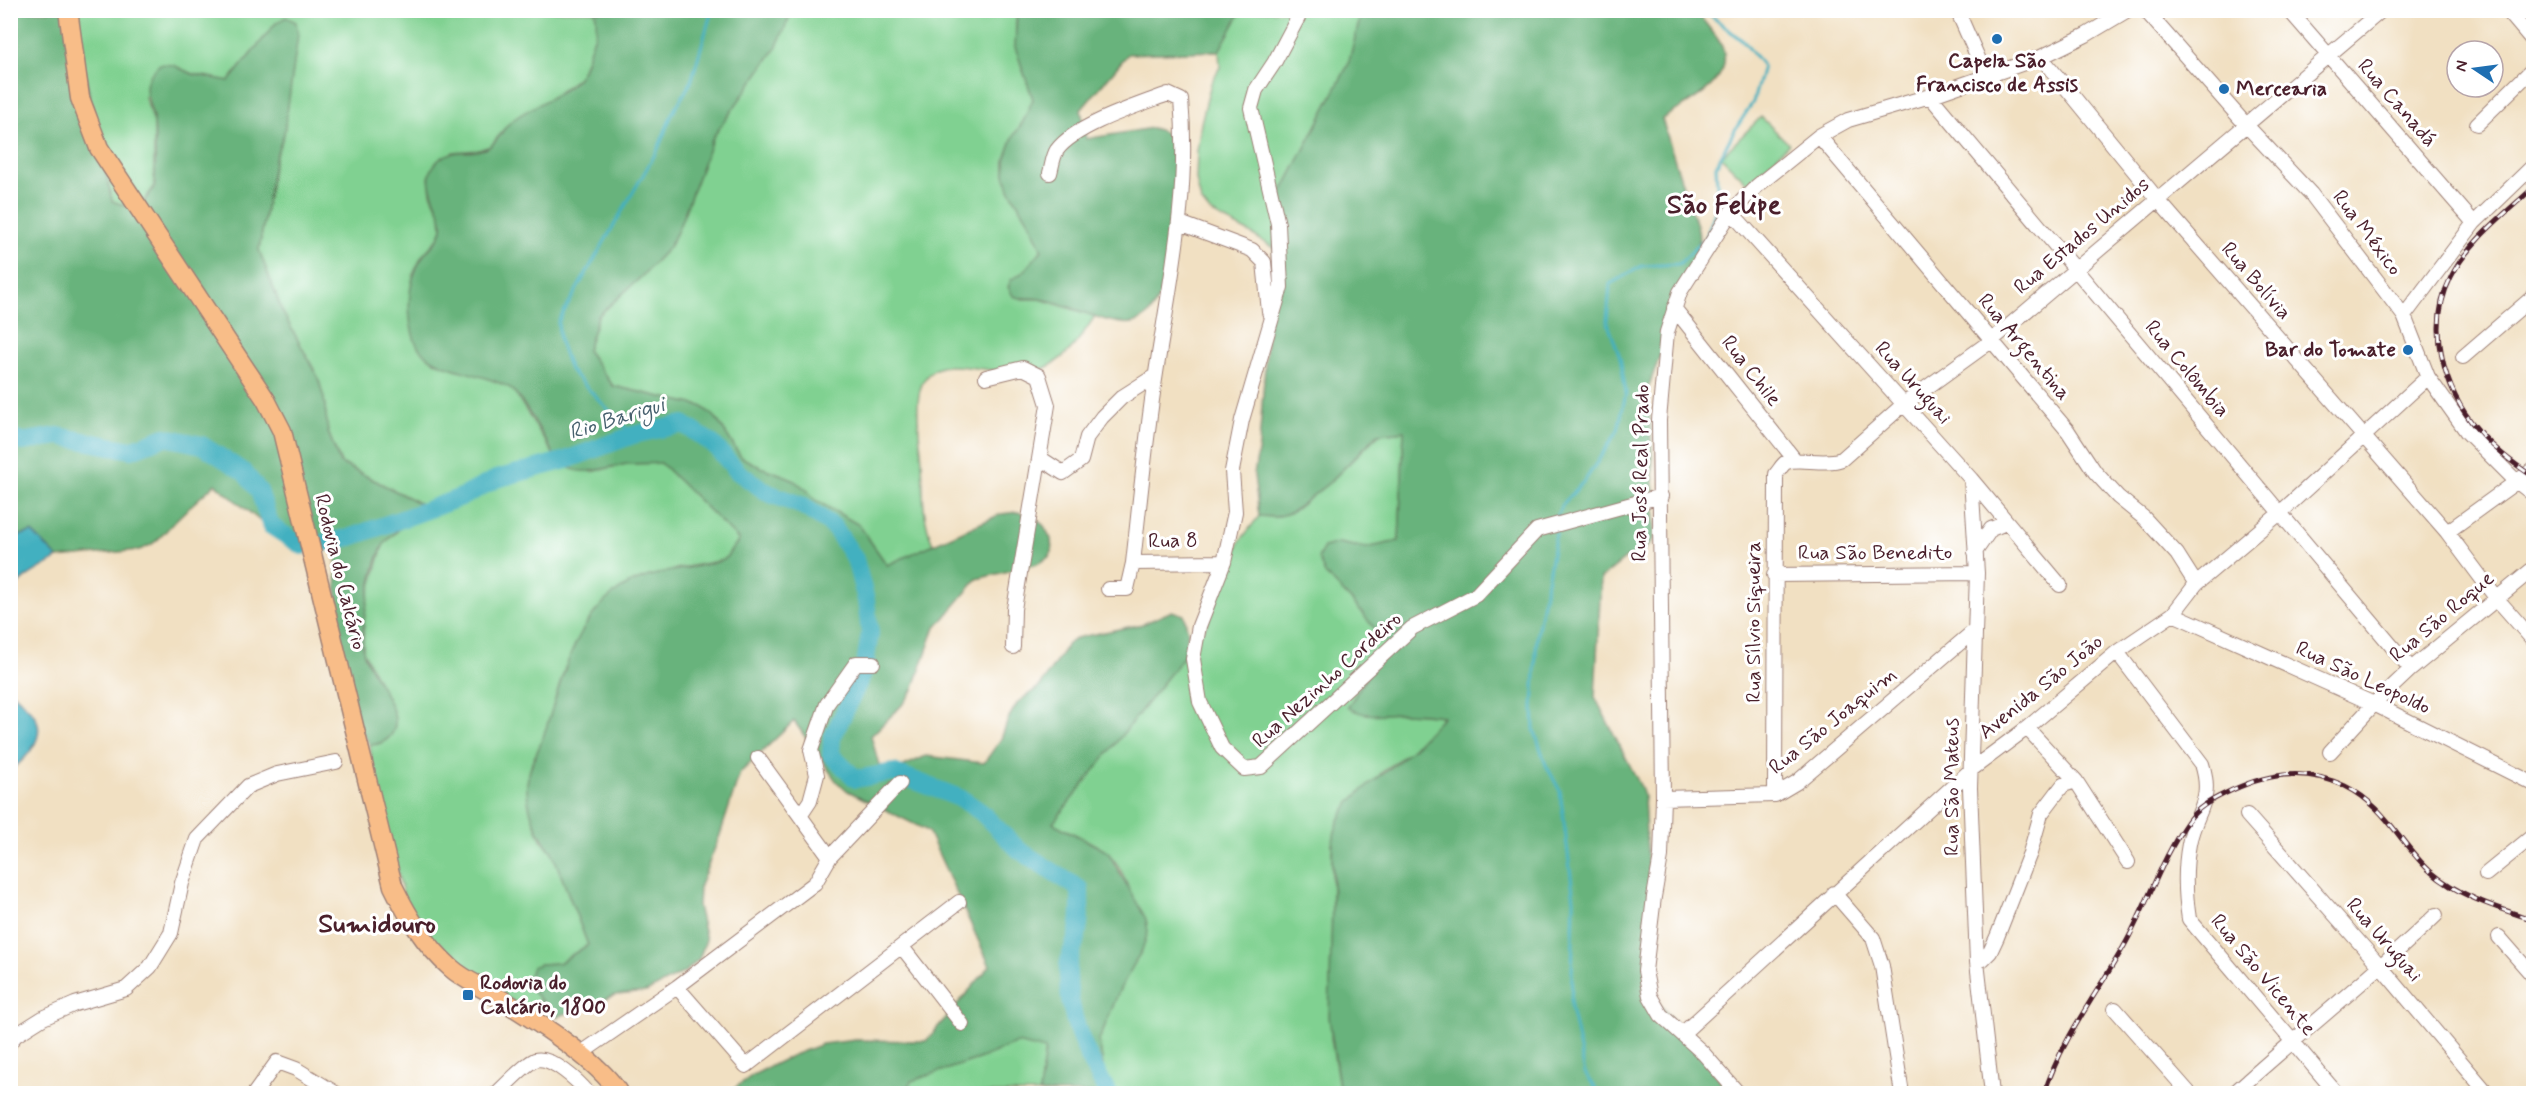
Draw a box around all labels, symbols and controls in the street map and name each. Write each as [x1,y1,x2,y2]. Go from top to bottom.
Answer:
marker: Capela São Francisco de Assis [1990,32,2004,46]
north arrow [2445,39,2505,99]
place label: Capela São Francisco de Assis [1916,47,2079,99]
street label: Rua Canadá [2351,53,2443,153]
text: N [2450,58,2473,74]
place label: Mercearia [2236,75,2327,103]
marker: Mercearia [2217,82,2231,96]
street label: Rua Estados Unidos [2008,171,2156,301]
street label: Rua México [2326,184,2408,282]
district label: São Felipe [1667,188,1781,223]
street label: Rua Bolívia [2214,236,2298,326]
street label: Rua Argentina [1969,288,2077,408]
street label: Rua Colômbia [2138,314,2236,424]
street label: Rua Chile [1714,330,1788,412]
street label: Rua Uruguai [1867,335,1958,432]
place label: Bar do Tomate [2265,336,2396,364]
marker: Bar do Tomate [2401,343,2415,357]
street label: Rua José Real Prado [1625,384,1657,562]
water label: Rio Barigui [566,390,672,449]
street label: Rodovia do Calcário [307,491,373,653]
street label: Rua 8 [1148,527,1198,555]
street label: Rua São Benedito [1798,539,1952,567]
street label: Rua Sílvio Siqueira [1740,541,1768,703]
street label: Rua São Roque [2384,565,2500,669]
street label: Rua Nezinho Cordeiro [1246,605,1408,755]
street label: Avenida São João [1973,628,2109,746]
street label: Rua São Leopoldo [2291,635,2435,721]
street label: Rua São Joaquim [1763,661,1903,781]
street label: Rua São Mateus [1938,718,1966,856]
street label: Rua Uruguai [2338,892,2429,990]
district label: Sumidouro [318,907,436,942]
street label: Rua São Vicente [2204,908,2322,1042]
place label: Rodovia do Calcário, 1800 [480,969,606,1021]
marker: Rodovia do Calcário, 1800 [461,988,475,1002]

